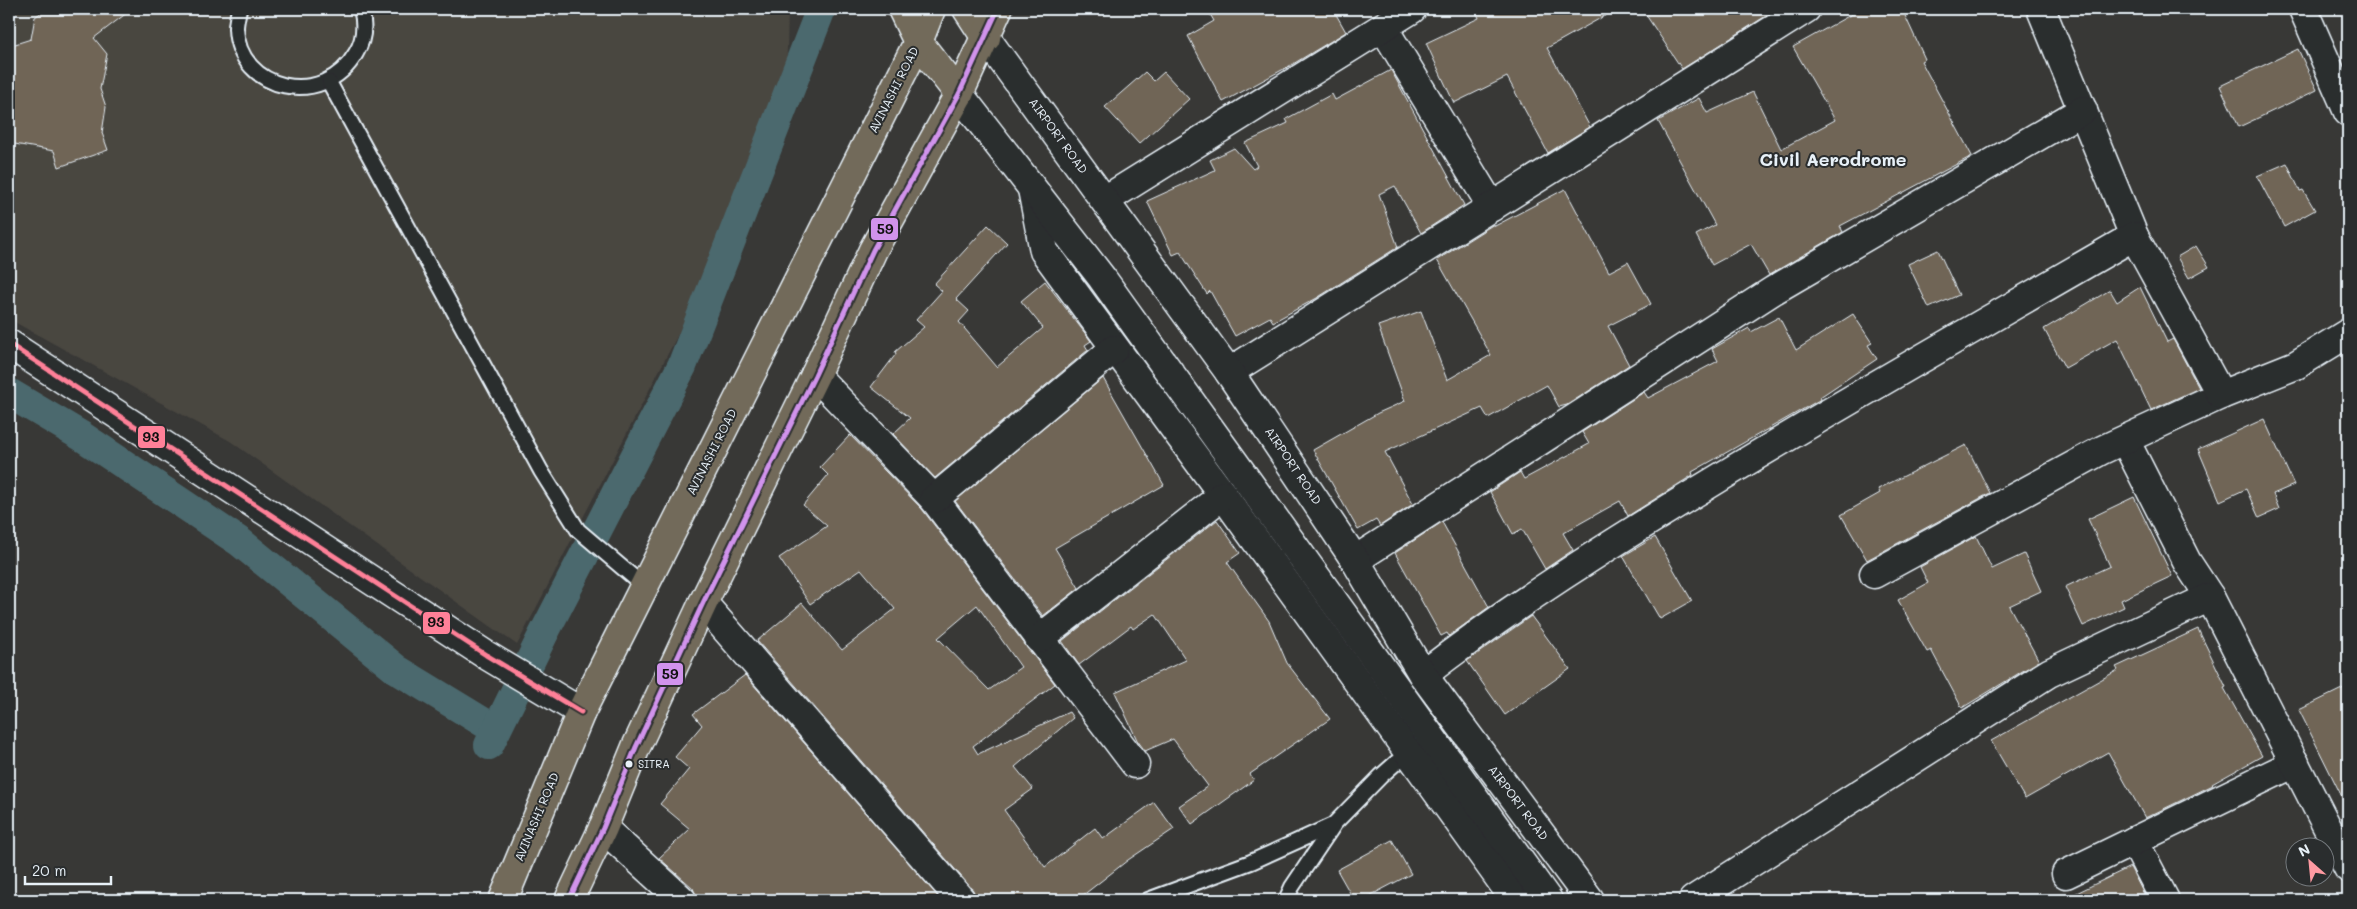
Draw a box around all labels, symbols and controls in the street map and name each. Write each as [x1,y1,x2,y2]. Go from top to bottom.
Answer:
street label: AVINASHI ROAD [864,44,922,135]
street label: AIRPORT ROAD [1026,94,1092,177]
district label: Civil Aerodrome [1760,147,1907,171]
line badge: 59 [870,217,899,241]
text: 59 [877,219,894,238]
street label: AVINASHI ROAD [682,406,740,497]
street label: AIRPORT ROAD [1262,424,1326,507]
line badge: 93 [137,425,166,449]
text: 93 [143,427,159,446]
line badge: 93 [422,611,451,635]
text: 93 [428,612,444,631]
line badge: 59 [656,662,684,686]
text: 59 [662,664,679,683]
place label: SITRA [638,756,670,771]
marker: SITRA [624,759,634,769]
street label: AIRPORT ROAD [1485,762,1552,843]
street label: AVINASHI ROAD [510,770,562,863]
north arrow [2284,836,2334,886]
text: N [2295,839,2313,861]
scale bar [25,854,111,886]
text: 20 m [32,860,66,880]

